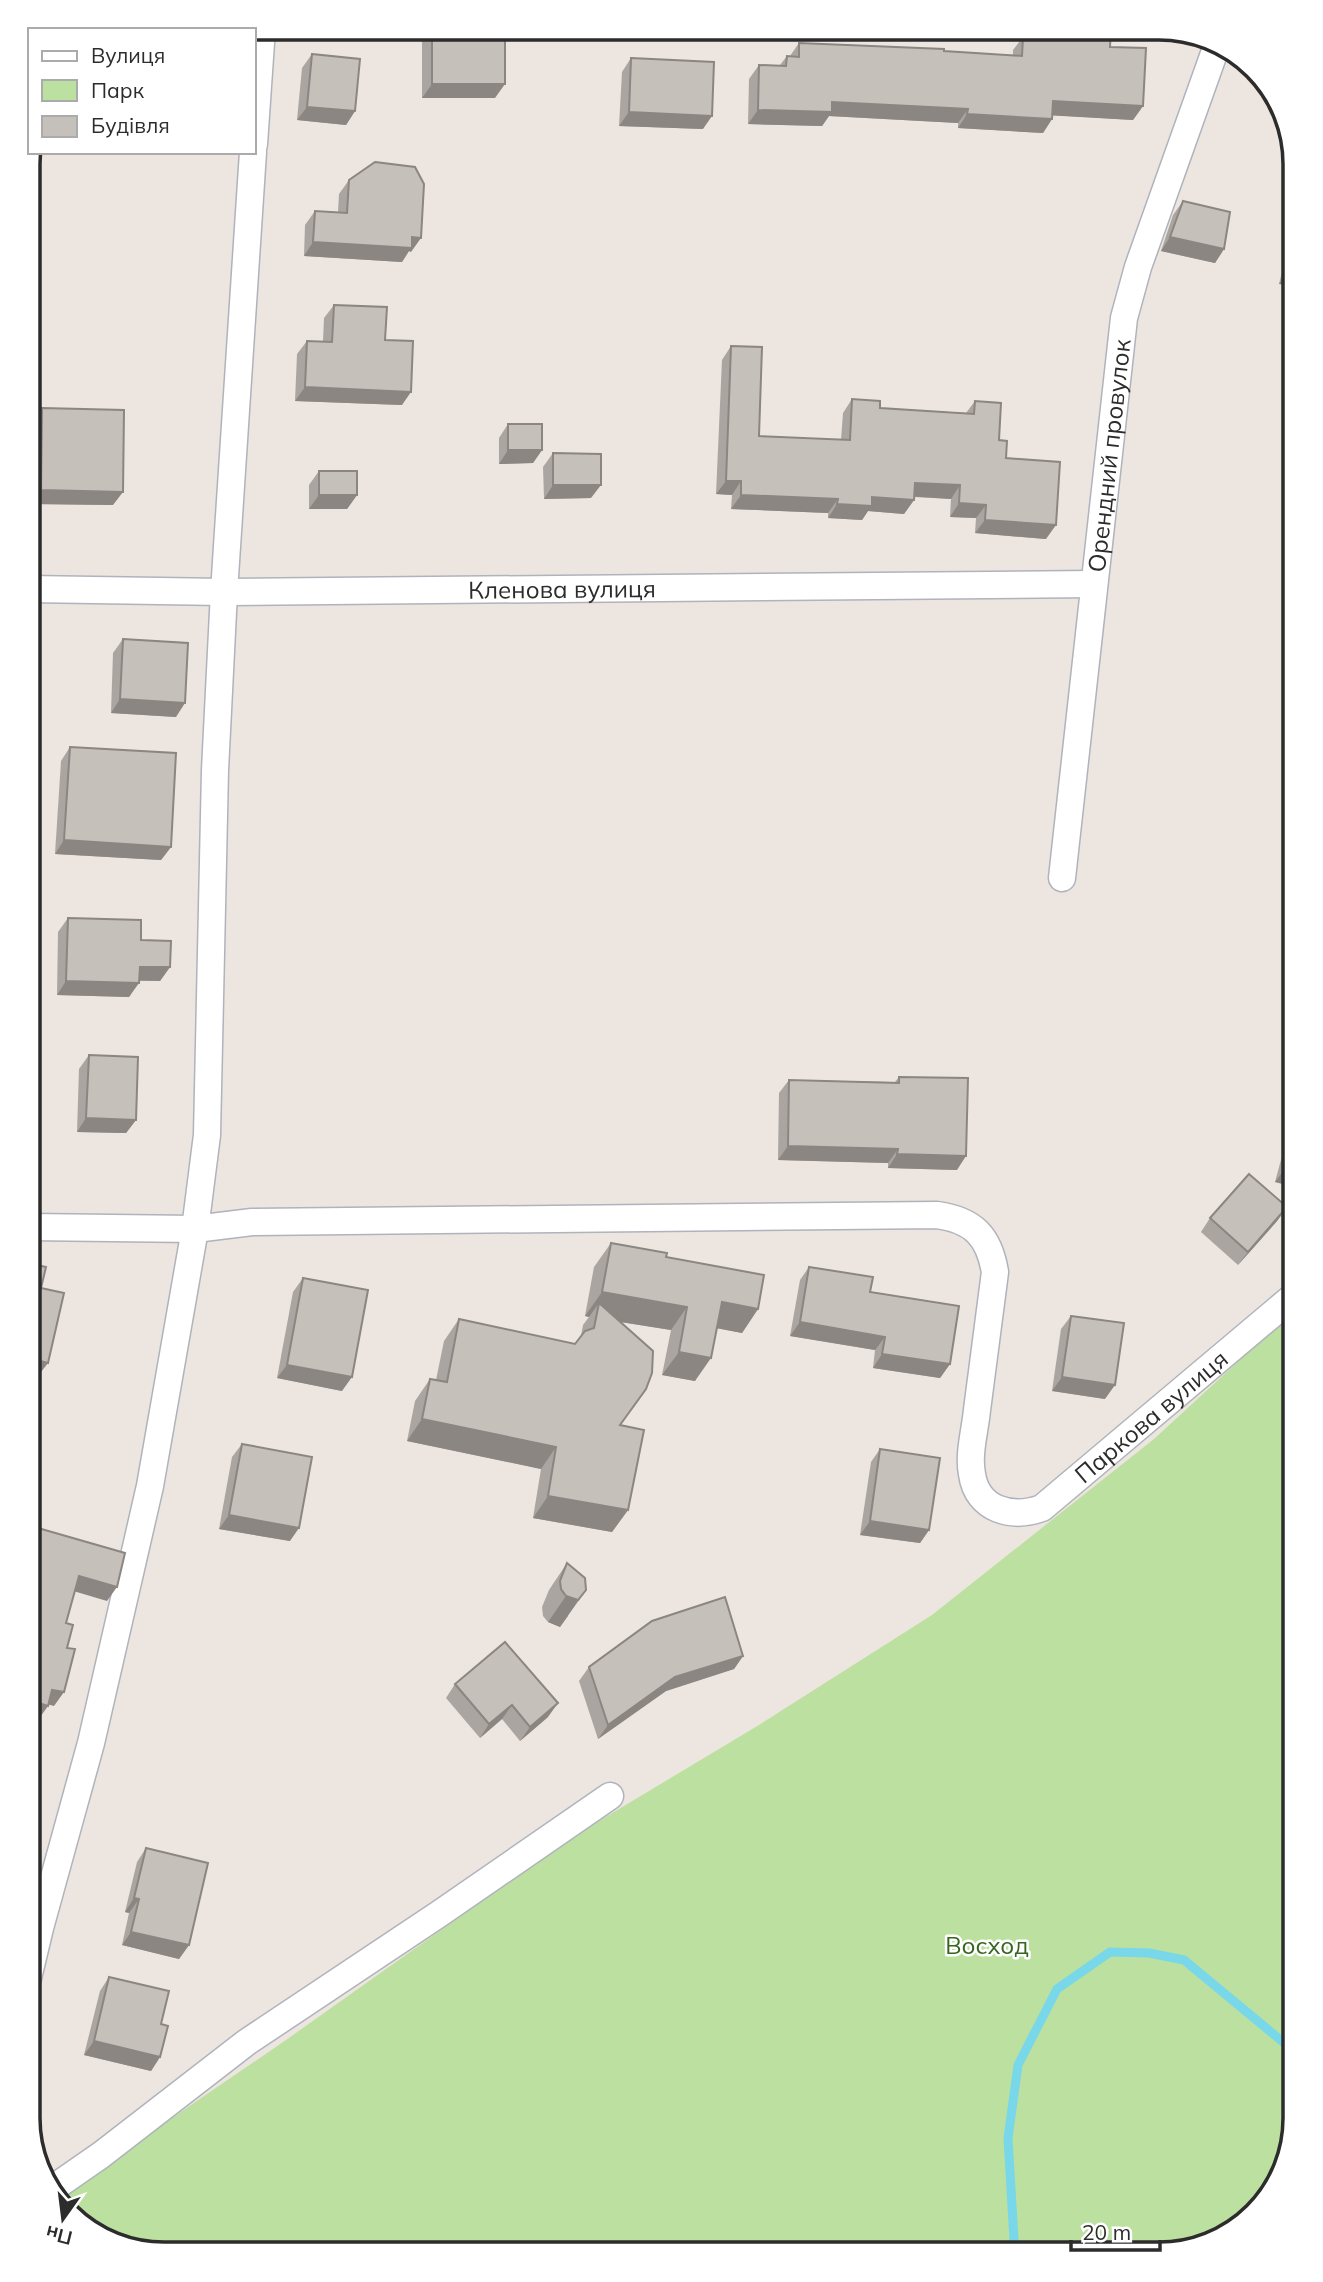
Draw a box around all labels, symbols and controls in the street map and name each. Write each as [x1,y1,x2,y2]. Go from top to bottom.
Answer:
legend [28,28,256,154]
text: Вулиця [91,42,165,68]
text: Парк [91,77,145,103]
text: Будівля [91,112,170,138]
street label: Орендний провулок [1081,338,1137,574]
street label: Кленова вулиця [468,573,656,605]
street label: Паркова вулиця [1068,1343,1234,1489]
park label: Восход [945,1930,1029,1960]
north arrow [28,2184,98,2254]
scale bar [1071,2208,1160,2252]
text: 20 m [1082,2219,1131,2245]
text: Пн [43,2221,75,2250]

